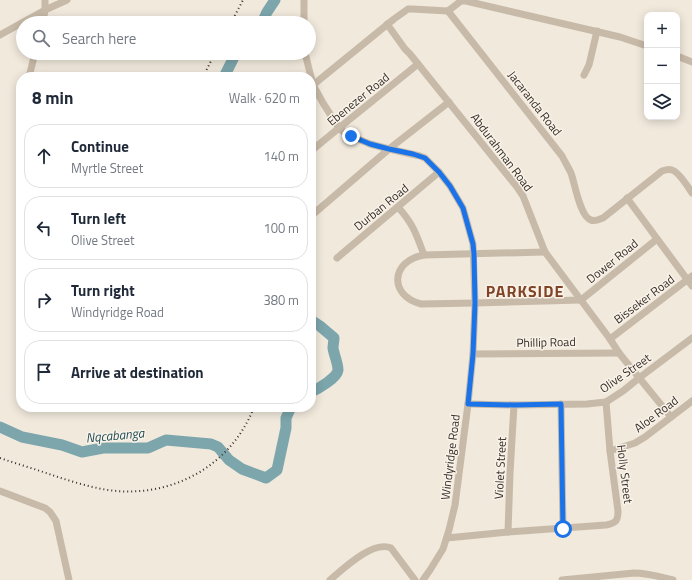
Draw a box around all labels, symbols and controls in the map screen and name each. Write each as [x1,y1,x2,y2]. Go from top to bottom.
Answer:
map controls [644,12,680,120]
button: + [644,12,680,48]
search box [16,16,316,60]
icon: search [30,27,52,49]
text: Search here [62,27,136,50]
button: − [644,48,680,84]
street label: Jacaranda Road [503,66,567,140]
street label: Ebenezer Road [323,68,393,130]
button: layers [644,84,680,120]
text: 8 min [32,85,73,111]
text: Walk · 620 m [229,88,300,108]
street label: Abdurahman Road [466,109,538,195]
route end [342,127,360,145]
text: Continue [71,135,129,158]
icon: ahead [33,145,55,167]
text: 140 m [263,146,299,166]
text: Myrtle Street [71,158,143,178]
street label: Durban Road [350,179,412,235]
text: Turn left [71,207,126,230]
icon: left [33,217,55,239]
text: 100 m [263,218,299,238]
text: Olive Street [71,230,135,250]
street label: Dower Road [582,234,642,288]
street label: Bisseker Road [610,270,678,328]
text: Turn right [71,279,135,302]
district label: PARKSIDE [486,279,564,303]
icon: right [33,289,55,311]
text: 380 m [263,290,299,310]
text: Windyridge Road [71,302,164,322]
street label: Phillip Road [516,332,576,352]
street label: Olive Street [596,348,655,398]
icon: arrive [33,361,55,383]
text: Arrive at destination [71,361,204,384]
street label: Aloe Road [630,391,682,437]
street label: Windyridge Road [435,413,465,501]
water label: Nqcabanga [85,422,146,448]
street label: Violet Street [489,435,511,500]
street label: Holly Street [612,443,638,505]
route start [554,520,572,538]

